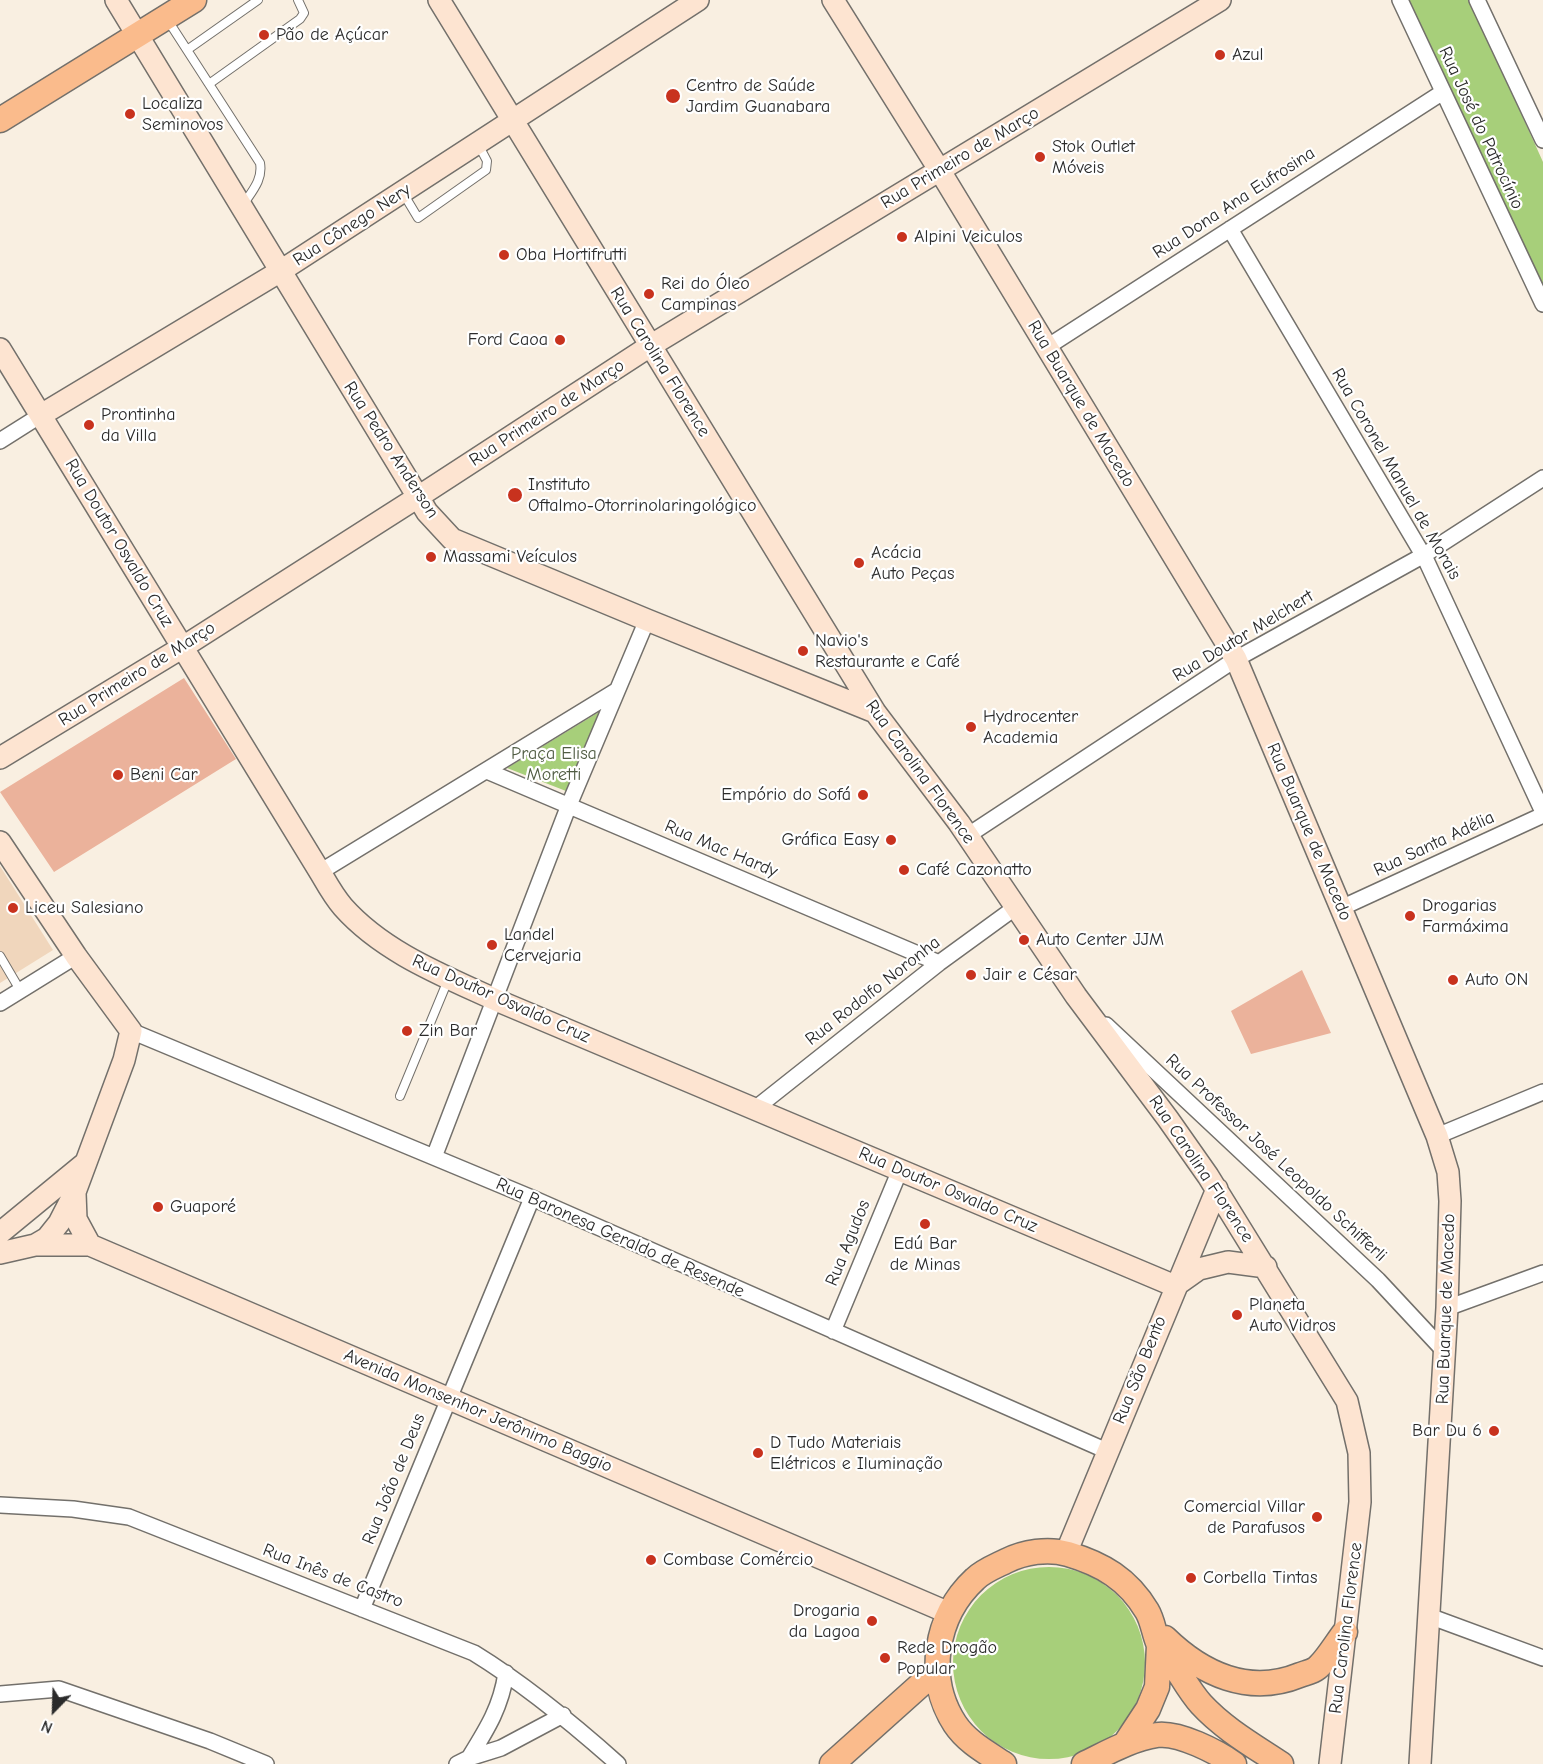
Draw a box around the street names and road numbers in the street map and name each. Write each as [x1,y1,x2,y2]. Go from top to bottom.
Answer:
street label: Rua José do Patrocínio [1434,43,1528,213]
street label: Rua Primeiro de Março [877,102,1043,214]
street label: Rua Dona Ana Eufrosina [1149,142,1319,264]
street label: Rua Cônego Nery [289,179,415,271]
street label: Rua Carolina Florence [605,283,715,441]
street label: Rua Buarque de Macedo [1023,317,1139,491]
street label: Rua Primeiro de Março [465,355,629,471]
street label: Rua Coronel Manuel de Morais [1327,364,1465,584]
street label: Rua Pedro Anderson [339,378,443,522]
street label: Rua Doutor Osvaldo Cruz [60,455,178,631]
street label: Rua Doutor Melchert [1169,585,1317,687]
street label: Rua Primeiro de Março [55,617,219,731]
street label: Rua Carolina Florence [861,696,979,848]
street label: Rua Buarque de Macedo [1262,740,1356,924]
street label: Rua Santa Adélia [1370,807,1498,881]
street label: Rua Mac Hardy [661,815,781,883]
street label: Rua Rodolfo Noronha [801,932,945,1050]
street label: Rua Doutor Osvaldo Cruz [409,950,593,1048]
street label: Rua Professor José Leopoldo Schifferli [1161,1050,1391,1266]
street label: Rua Carolina Florence [1144,1091,1258,1247]
street label: Rua Doutor Osvaldo Cruz [855,1142,1041,1238]
street label: Rua Baronesa Geraldo de Resende [492,1173,748,1303]
street label: Rua Agudos [821,1197,875,1289]
street label: Rua Buarque de Macedo [1432,1213,1460,1405]
street label: Rua São Bento [1109,1313,1171,1427]
street label: Avenida Monsenhor Jerônimo Baggio [340,1344,616,1478]
street label: Rua João de Deus [358,1410,430,1548]
street label: Rua Inês de Castro [260,1539,406,1613]
street label: Rua Carolina Florence [1325,1541,1367,1715]

